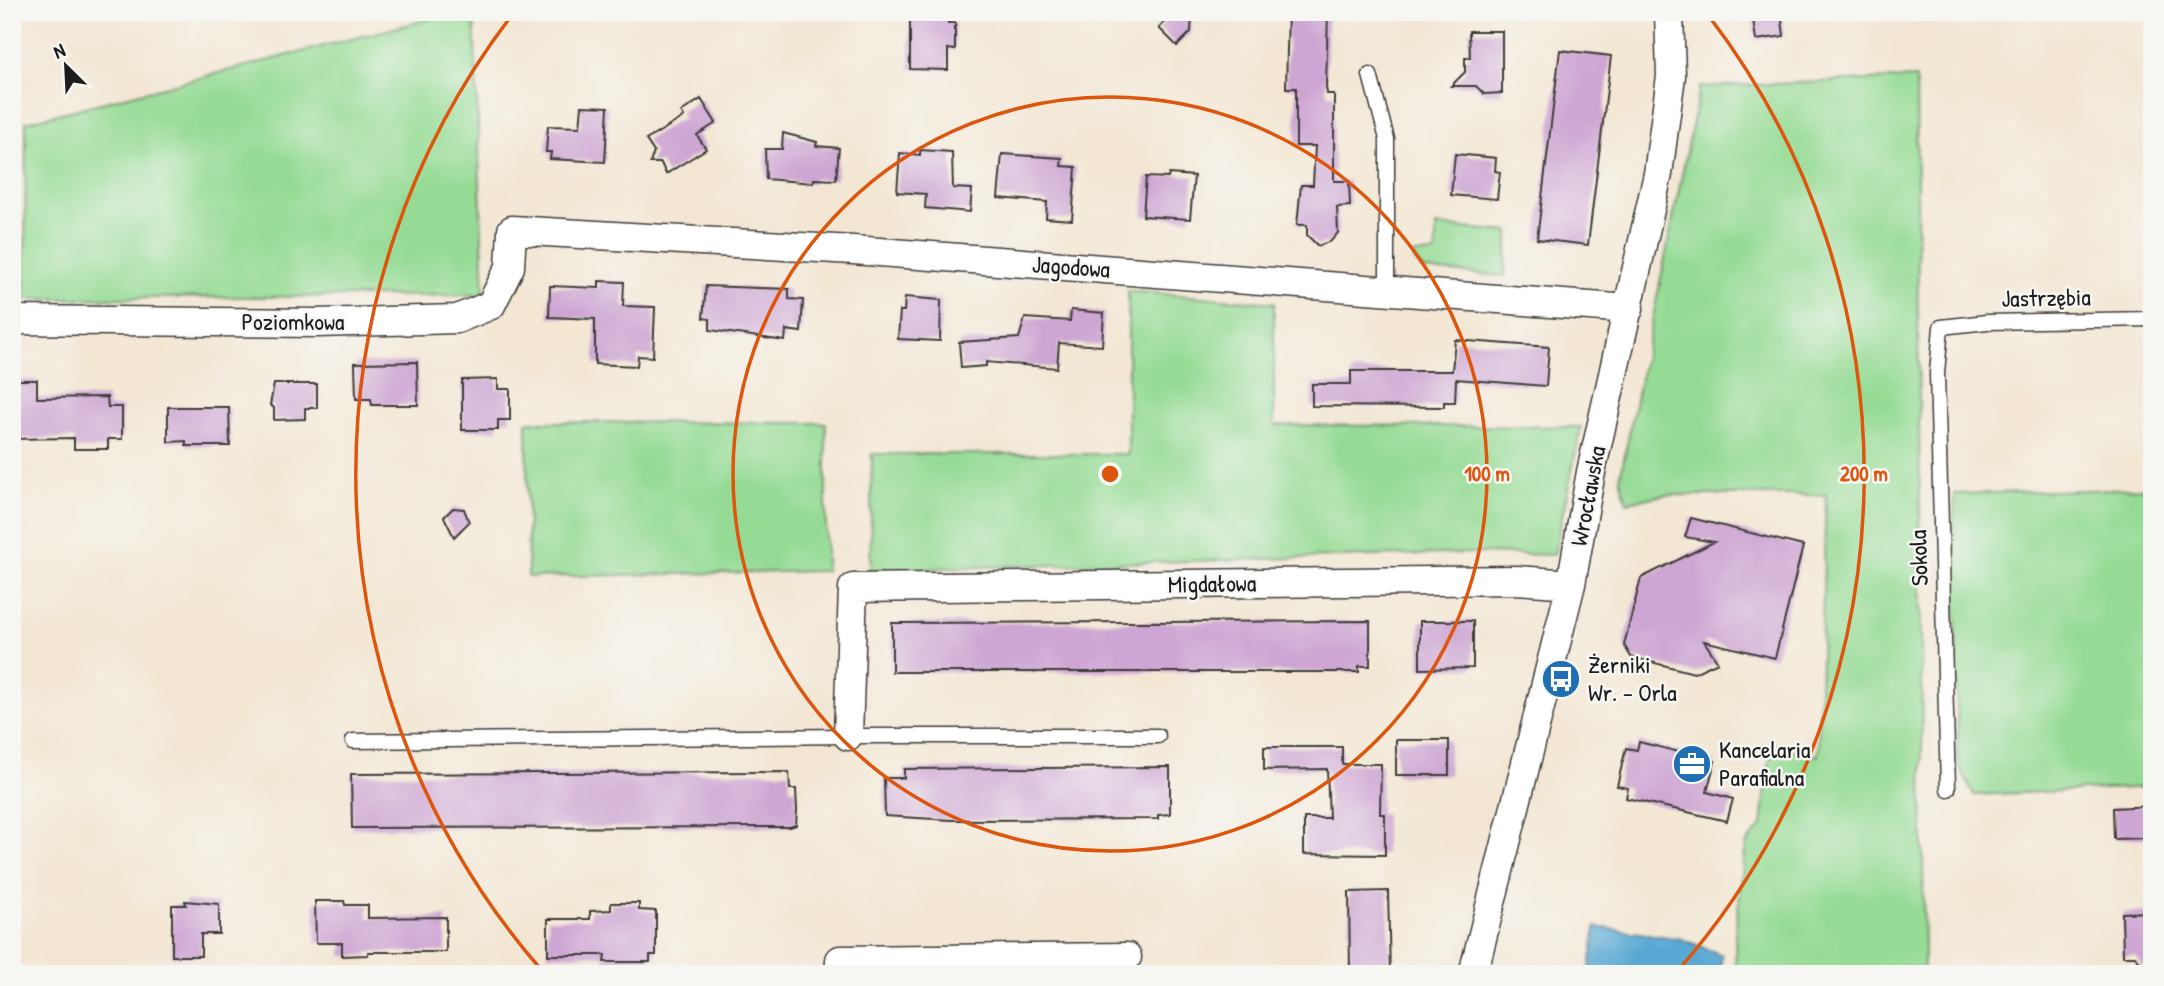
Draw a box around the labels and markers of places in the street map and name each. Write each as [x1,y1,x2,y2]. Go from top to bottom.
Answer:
centre of rings [1098,462,1122,486]
place label: Żerniki Wr. – Orla [1588,648,1677,708]
bus stop icon: Żerniki Wr. – Orla [1540,658,1582,700]
place label: Kancelaria Parafialna [1719,733,1811,793]
office icon: Kancelaria Parafialna [1671,743,1713,785]

